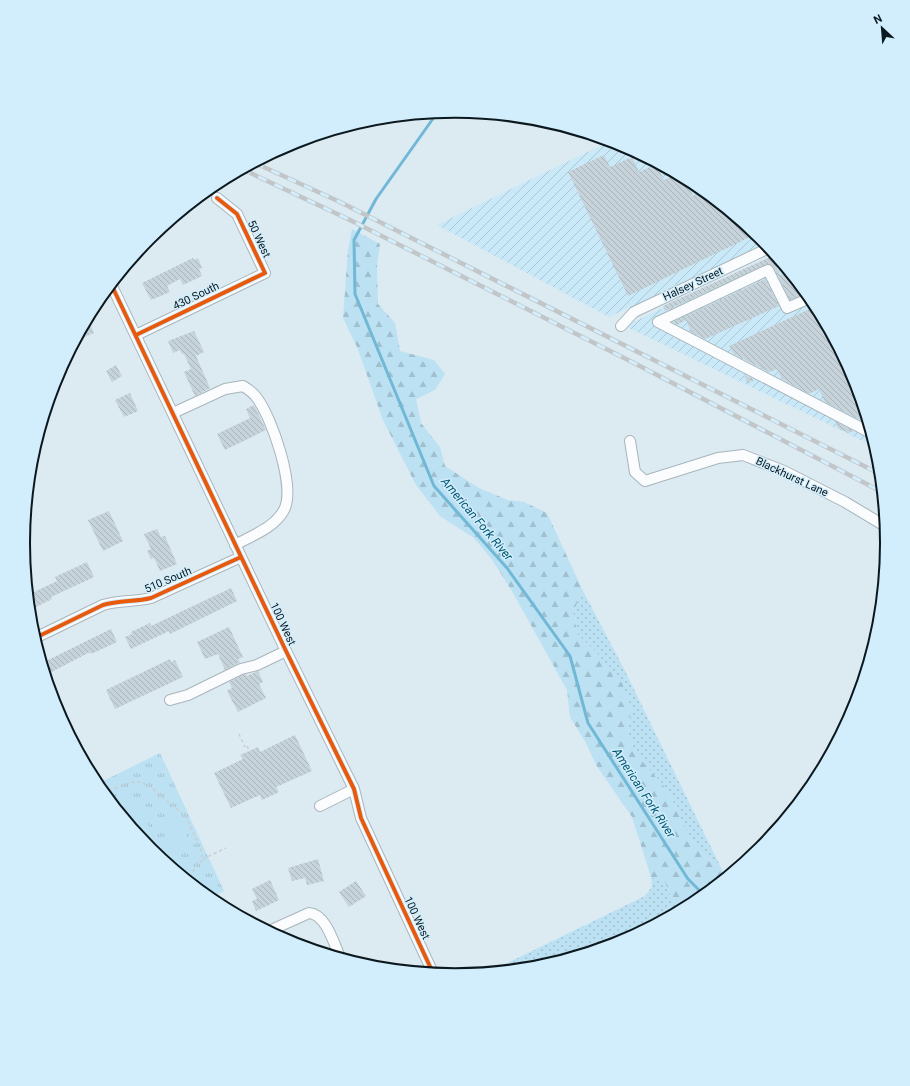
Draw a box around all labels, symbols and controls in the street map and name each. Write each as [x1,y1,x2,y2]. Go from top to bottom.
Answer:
north arrow [862,8,902,48]
text: N [871,12,884,27]
street label: 50 West [245,218,273,260]
street label: Halsey Street [661,264,726,304]
street label: 430 South [171,279,221,313]
street label: Blackhurst Lane [754,455,830,500]
water label: American Fork River [438,474,516,564]
street label: 510 South [143,564,193,596]
street label: 100 West [267,600,299,648]
water label: American Fork River [609,745,679,841]
street label: 100 West [401,894,433,942]

